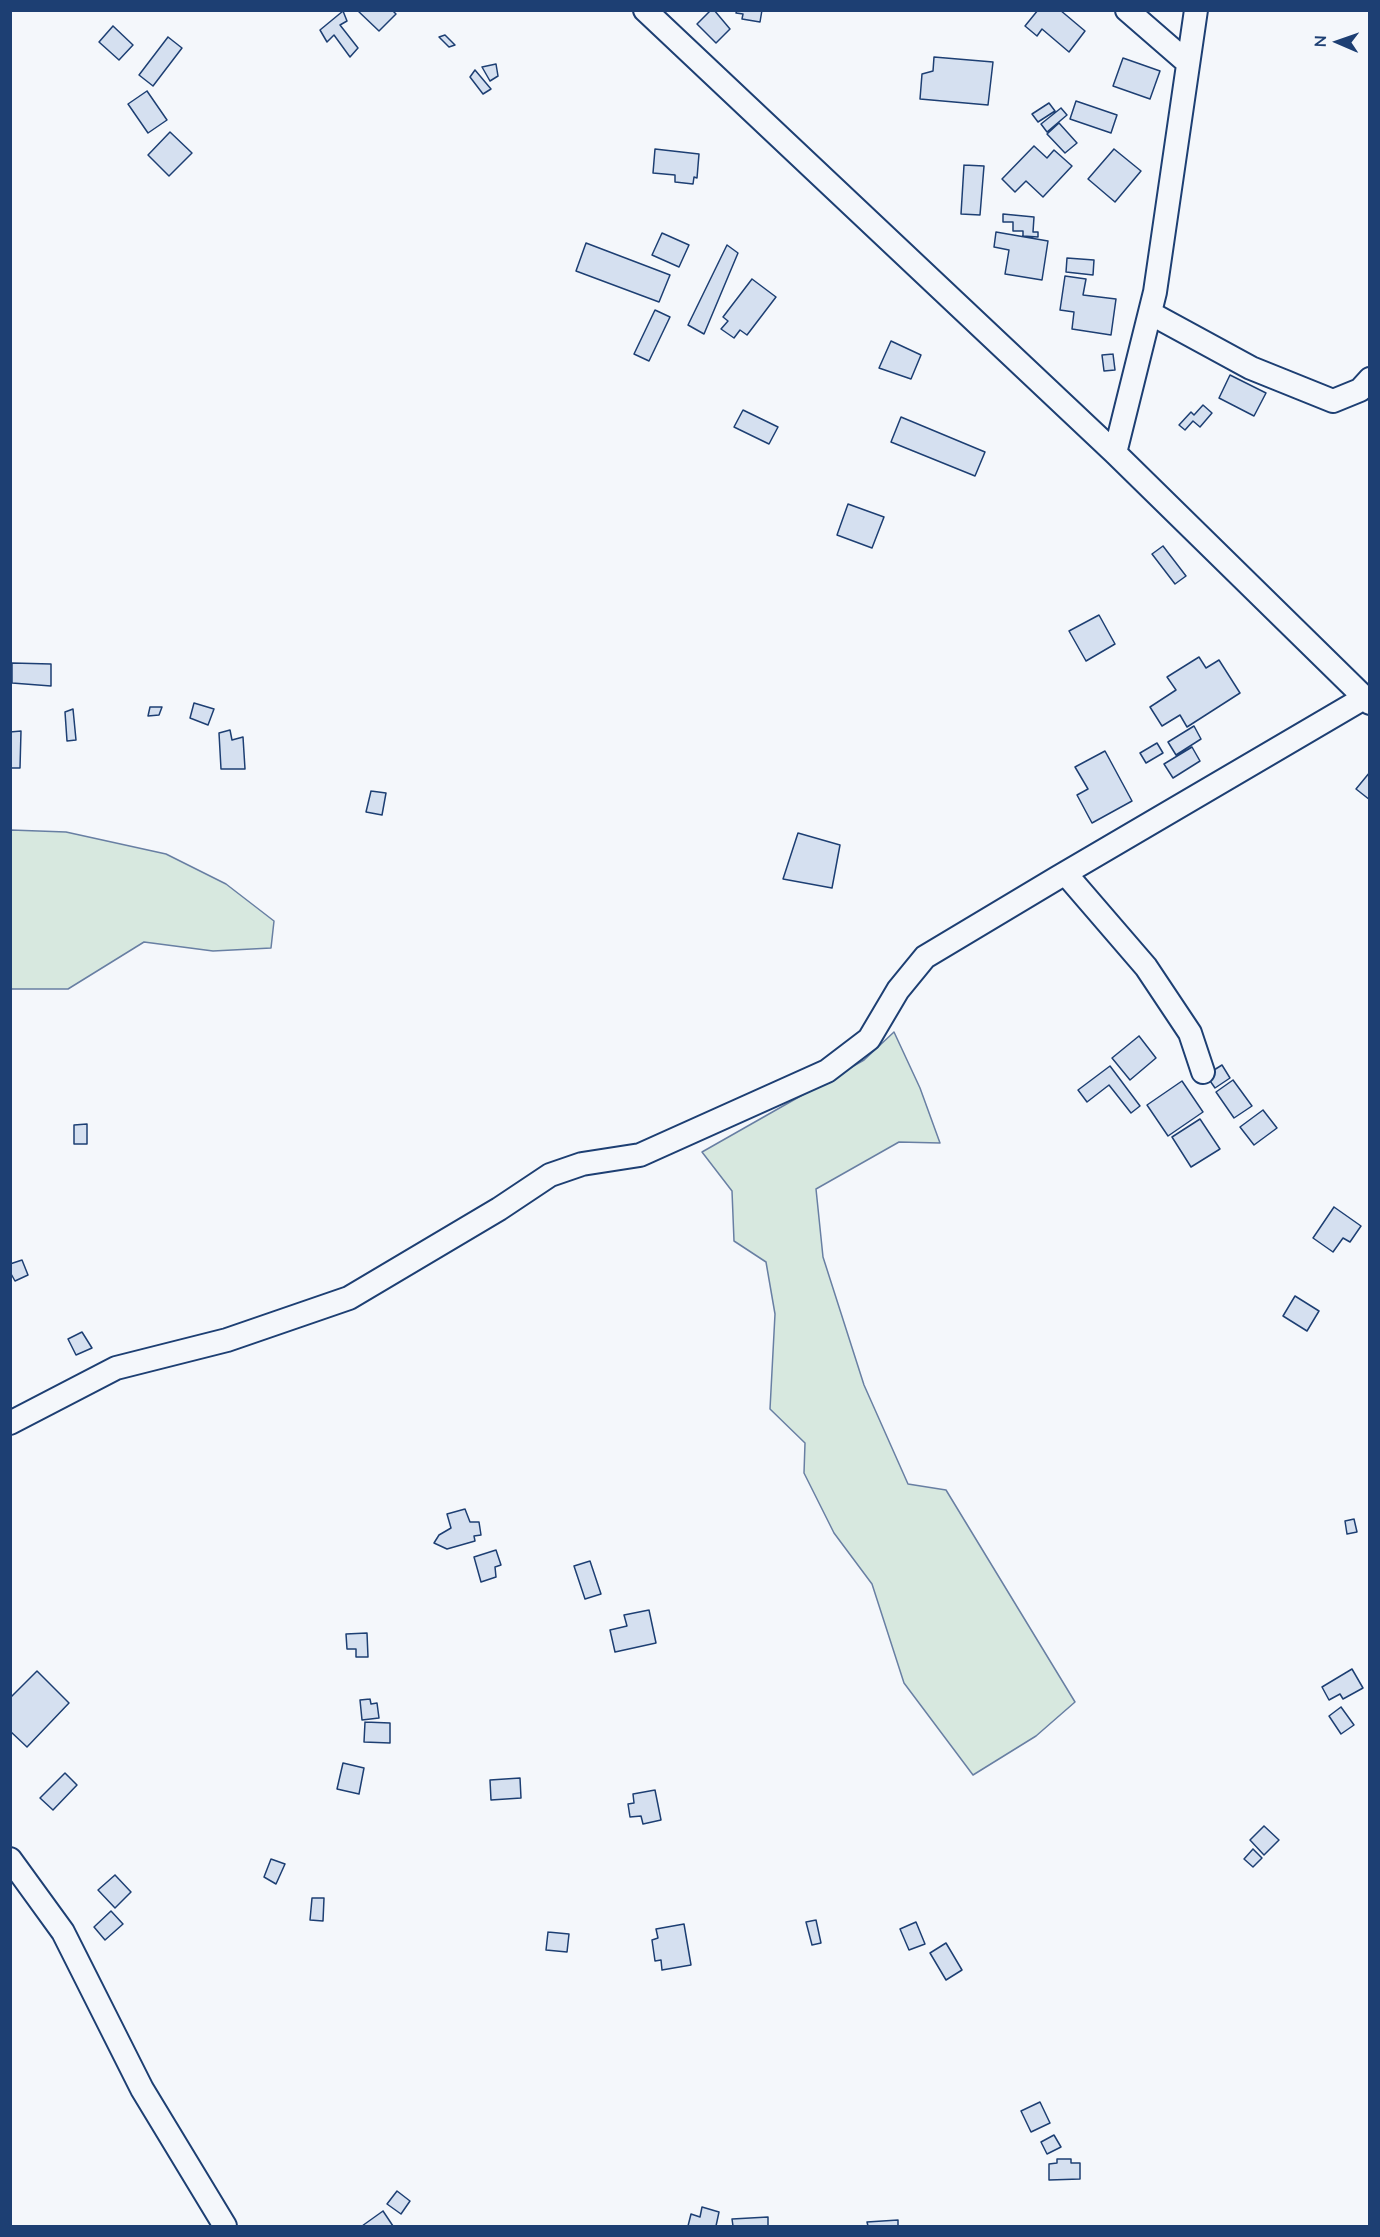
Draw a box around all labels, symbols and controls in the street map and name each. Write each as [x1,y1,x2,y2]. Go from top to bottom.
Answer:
north arrow [1308,12,1368,72]
text: N [1310,35,1330,48]

